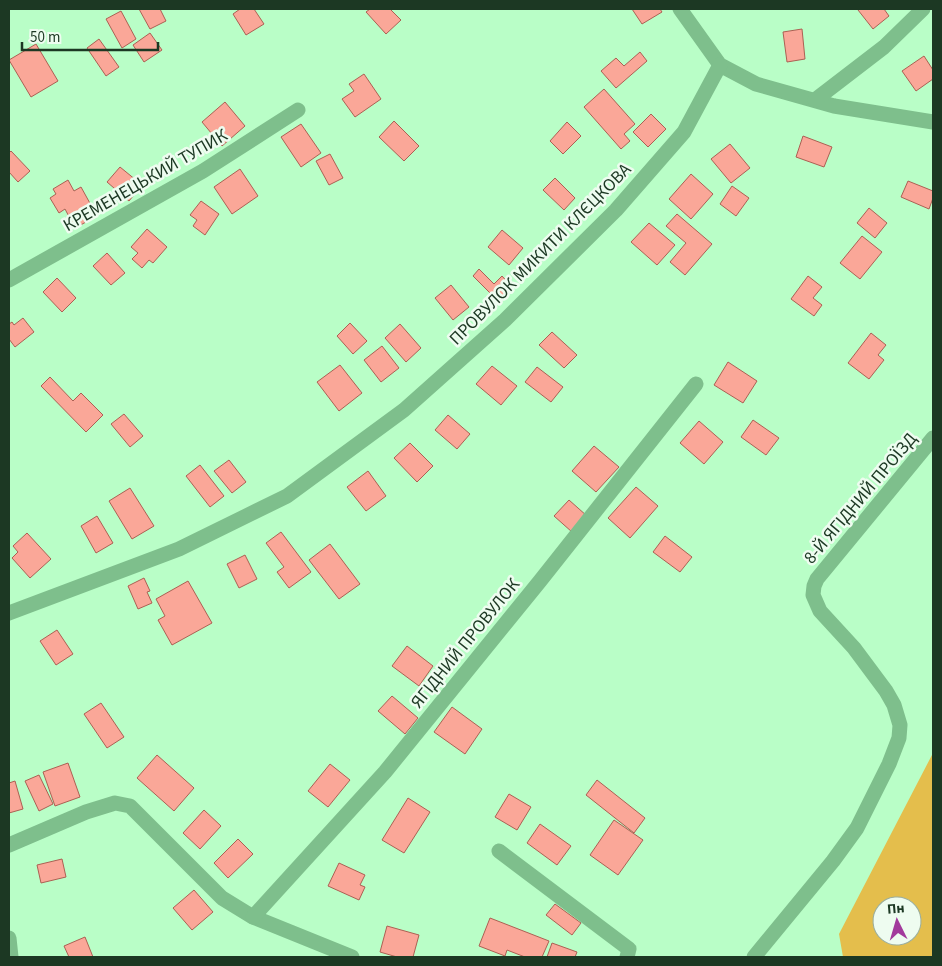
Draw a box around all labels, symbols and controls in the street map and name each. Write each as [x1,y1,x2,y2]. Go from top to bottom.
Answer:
scale bar [22,20,159,52]
text: 50 m [30,27,60,48]
street label: КРЕМЕНЕЦЬКИЙ ТУПИК [58,123,233,238]
street label: ПРОВУЛОК МИКИТИ КЛЄЦКОВА [444,158,637,351]
street label: 8-Й ЯГІДНИЙ ПРОЇЗД [798,427,923,569]
street label: ЯГІДНИЙ ПРОВУЛОК [405,573,526,714]
north arrow [872,896,922,946]
text: Пн [886,898,906,920]

